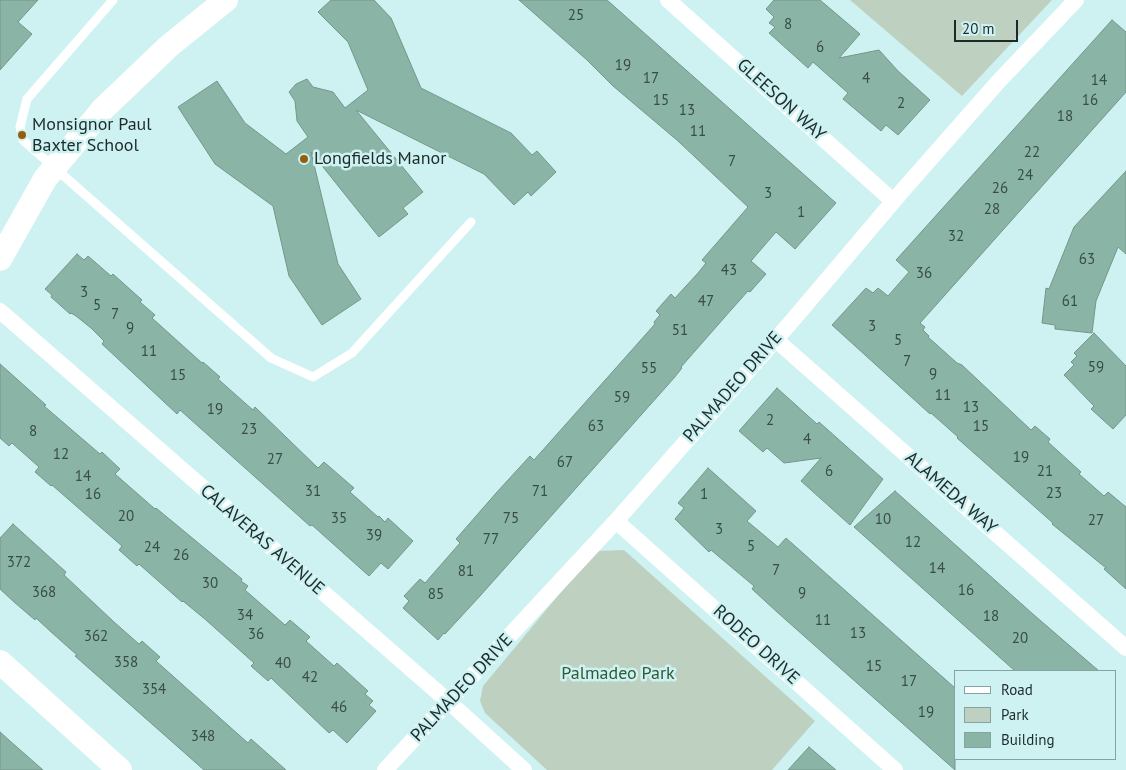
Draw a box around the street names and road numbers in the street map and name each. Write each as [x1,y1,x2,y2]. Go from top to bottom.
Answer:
street label: GLEESON WAY [732,54,830,146]
street label: PALMADEO DRIVE [679,327,787,447]
street label: ALAMEDA WAY [901,447,1001,539]
street label: CALAVERAS AVENUE [195,480,329,600]
street label: RODEO DRIVE [709,601,803,689]
street label: PALMADEO DRIVE [406,630,518,746]

